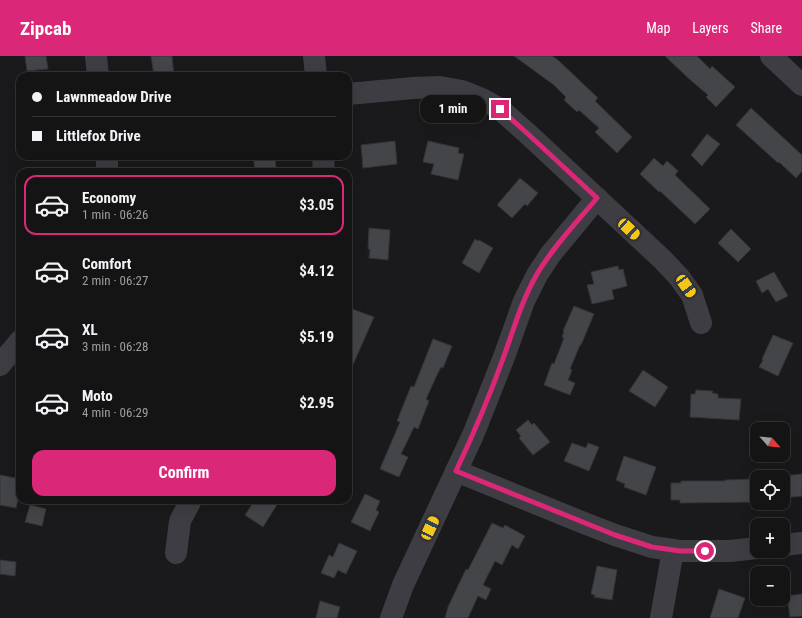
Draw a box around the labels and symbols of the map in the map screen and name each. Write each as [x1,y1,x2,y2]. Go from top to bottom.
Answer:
callout: 1 min [420,95,486,123]
route end [491,100,509,118]
car [616,216,642,242]
car [674,273,698,299]
north arrow [750,422,790,462]
car [419,515,441,541]
route start [696,542,714,560]

